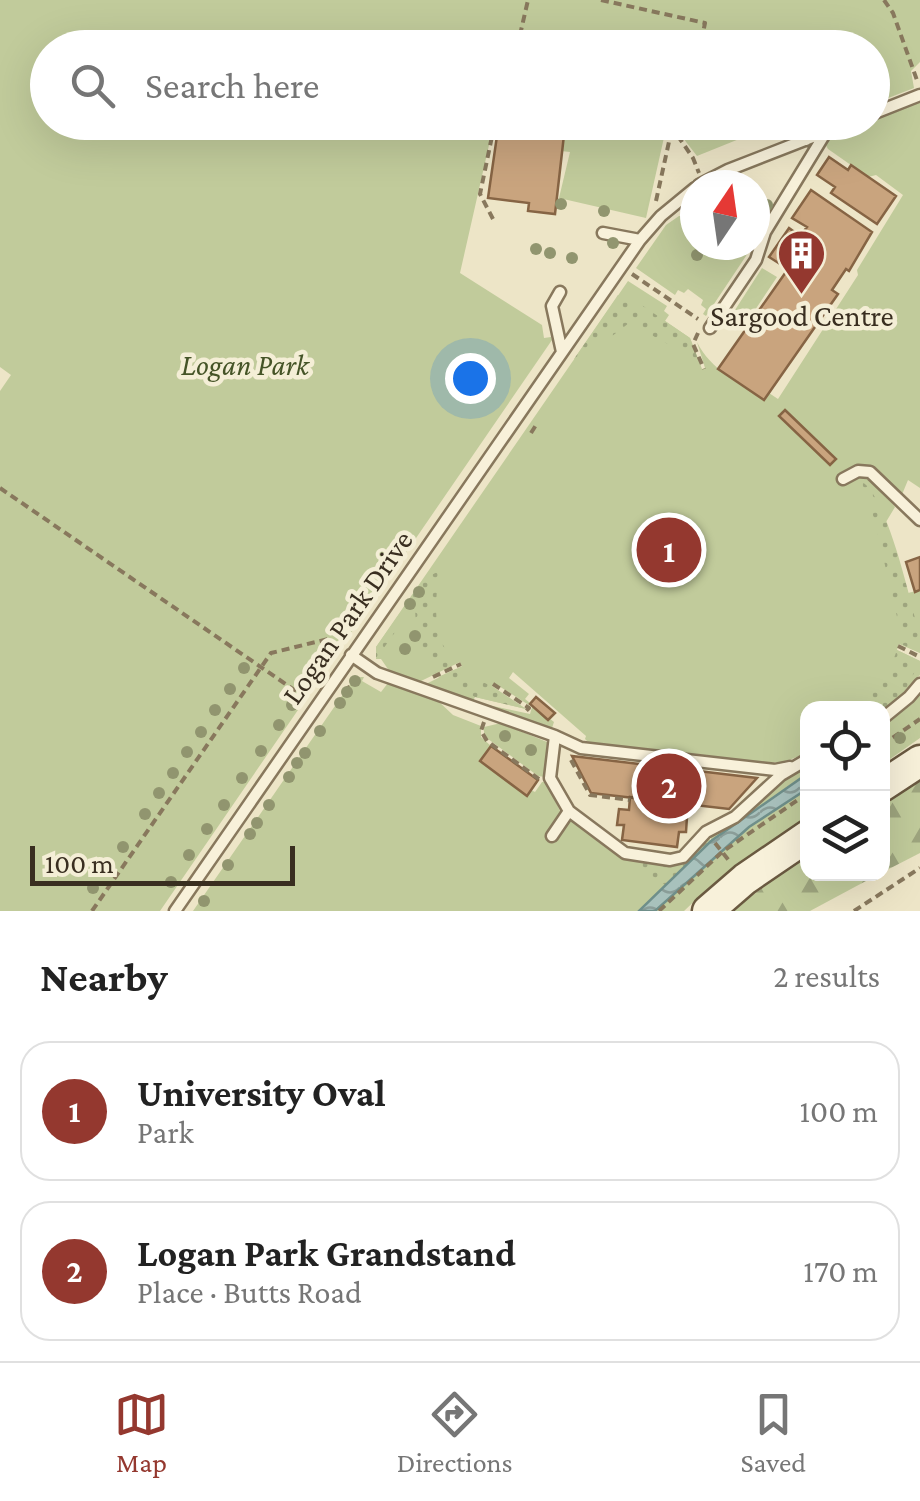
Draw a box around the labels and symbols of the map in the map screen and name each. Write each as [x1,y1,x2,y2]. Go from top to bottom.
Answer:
north arrow [680,170,770,260]
building icon: Sargood Centre [776,228,828,296]
place label: Sargood Centre [710,299,894,333]
park label: Logan Park [181,348,311,382]
your location [445,353,496,404]
pin: 1 [636,512,702,588]
street label: Logan Park Drive [275,524,420,711]
pin: 2 [636,748,702,824]
scale bar [30,841,295,886]

